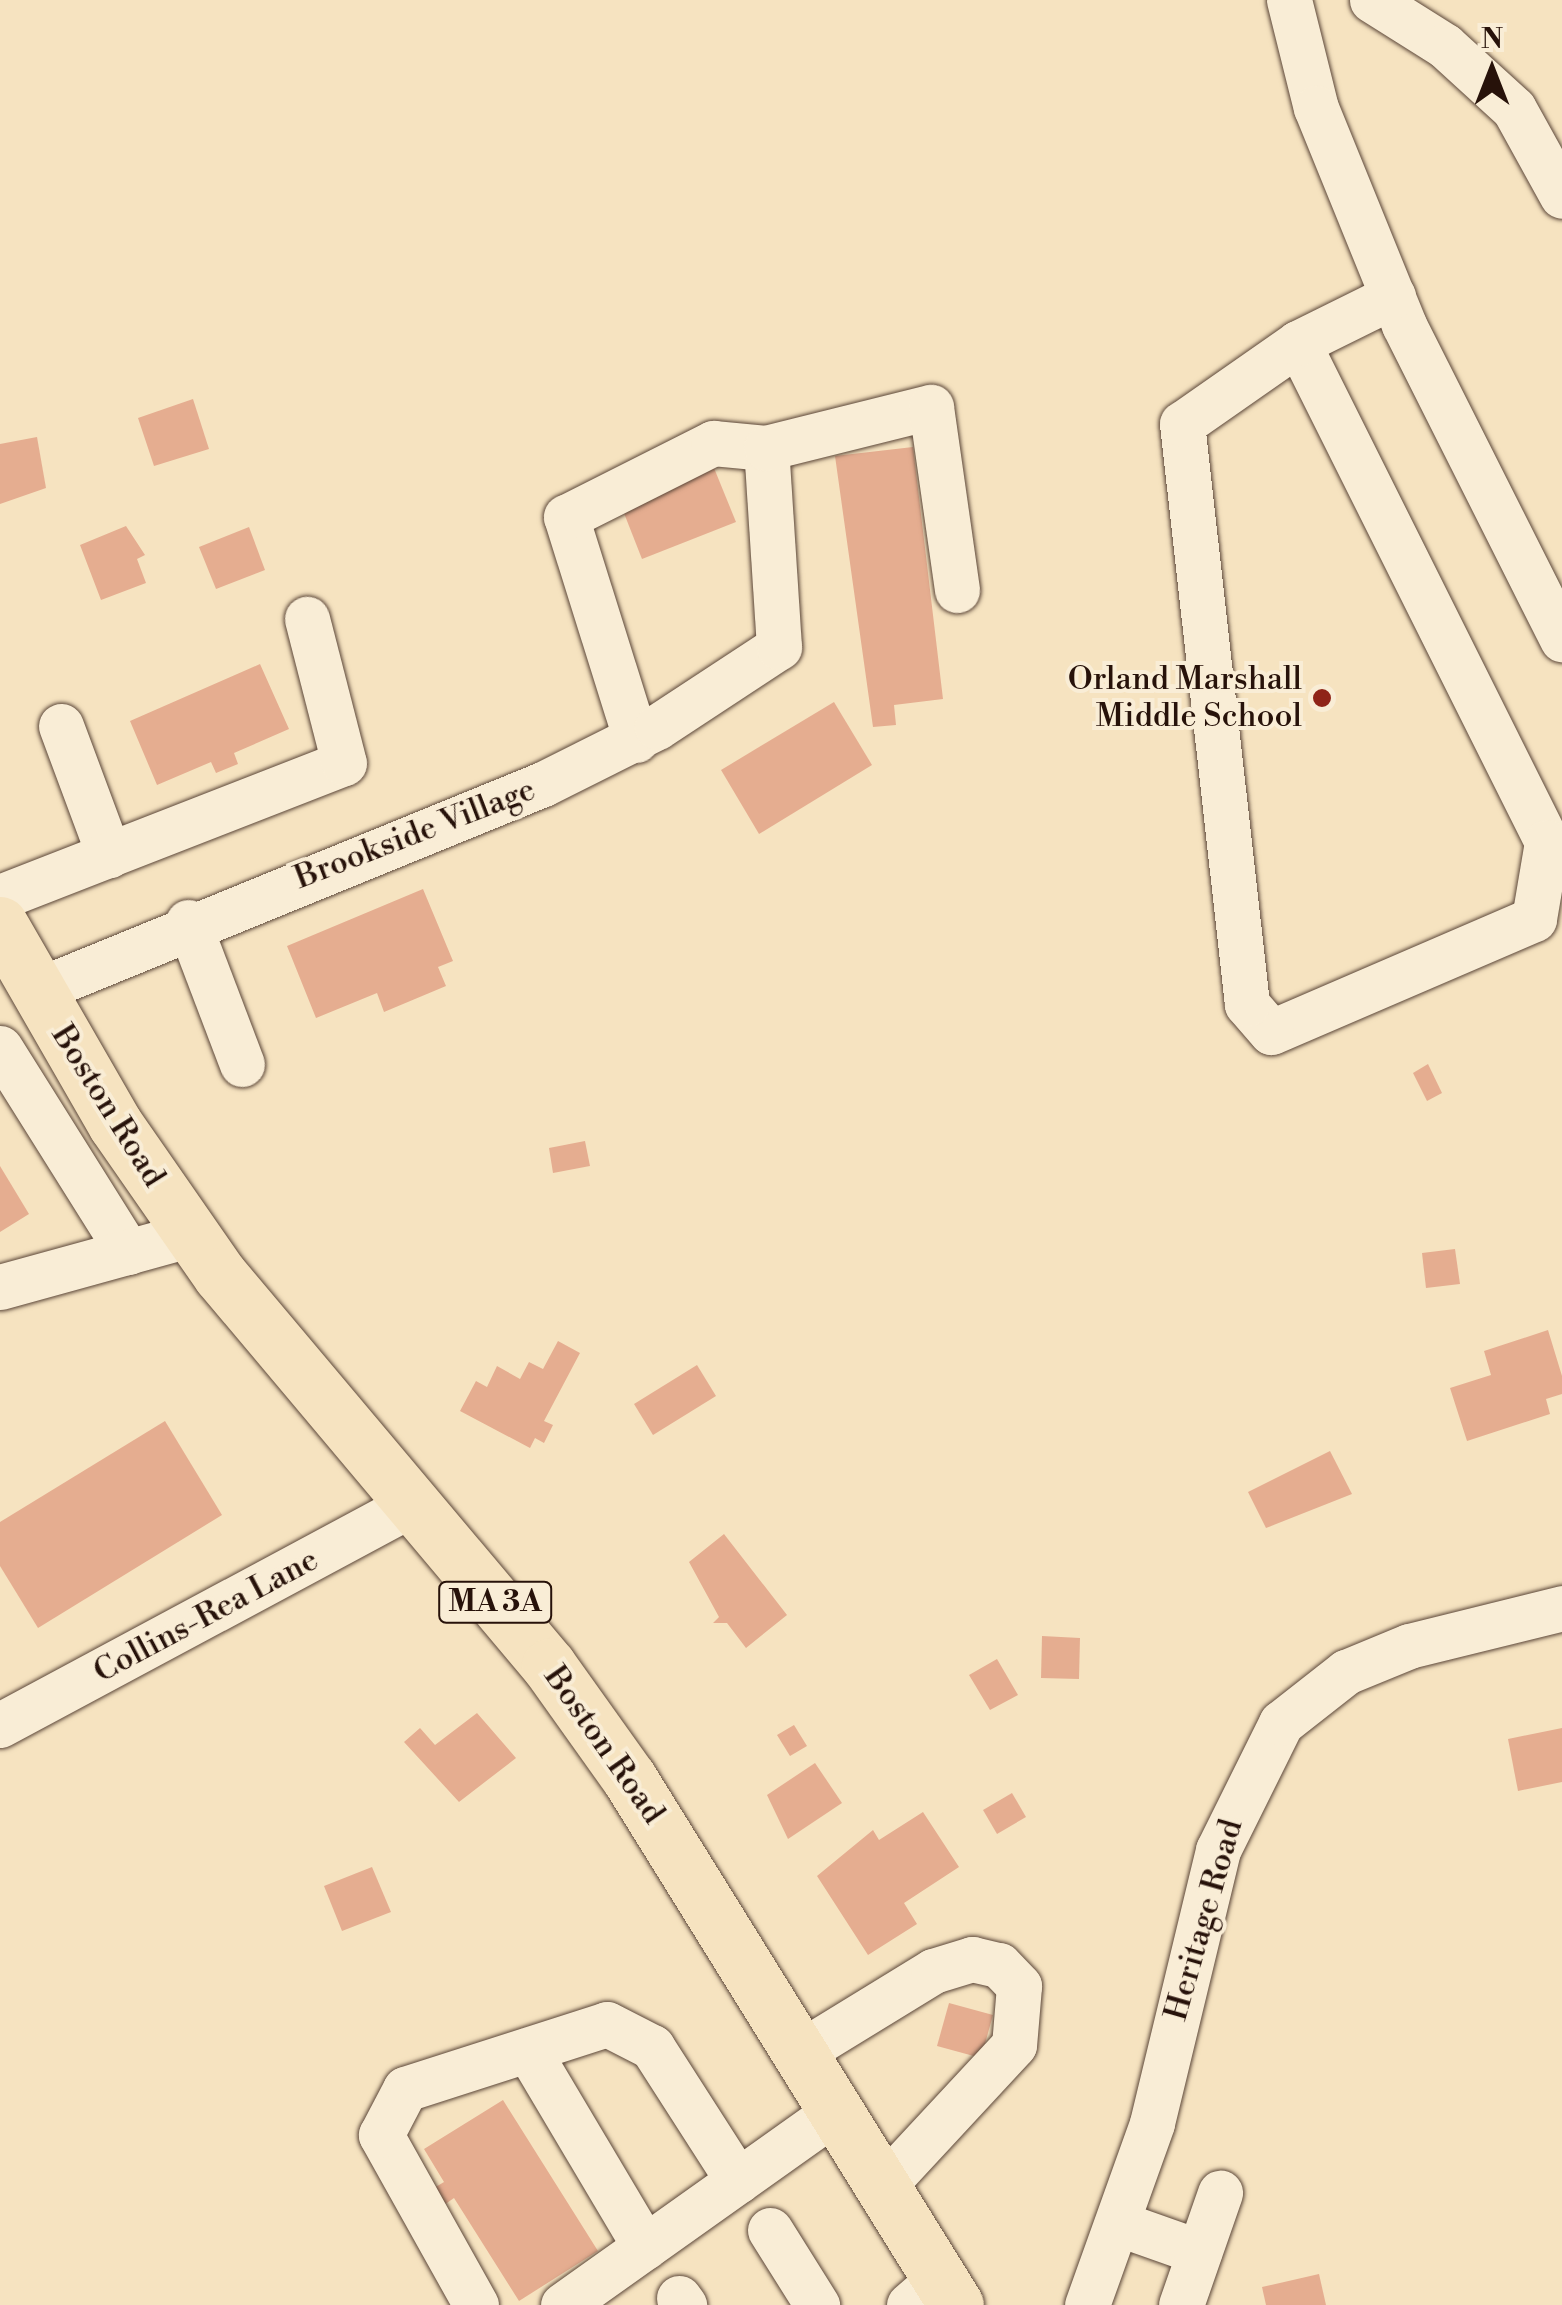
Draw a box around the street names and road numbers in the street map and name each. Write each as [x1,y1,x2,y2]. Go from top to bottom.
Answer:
street label: Brookside Village [289,770,541,898]
street label: Boston Road [43,1018,173,1194]
street label: Collins-Rea Lane [87,1541,325,1691]
road number: MA 3A [438,1577,552,1627]
street label: Boston Road [536,1659,672,1831]
street label: Heritage Road [1157,1815,1251,2025]

